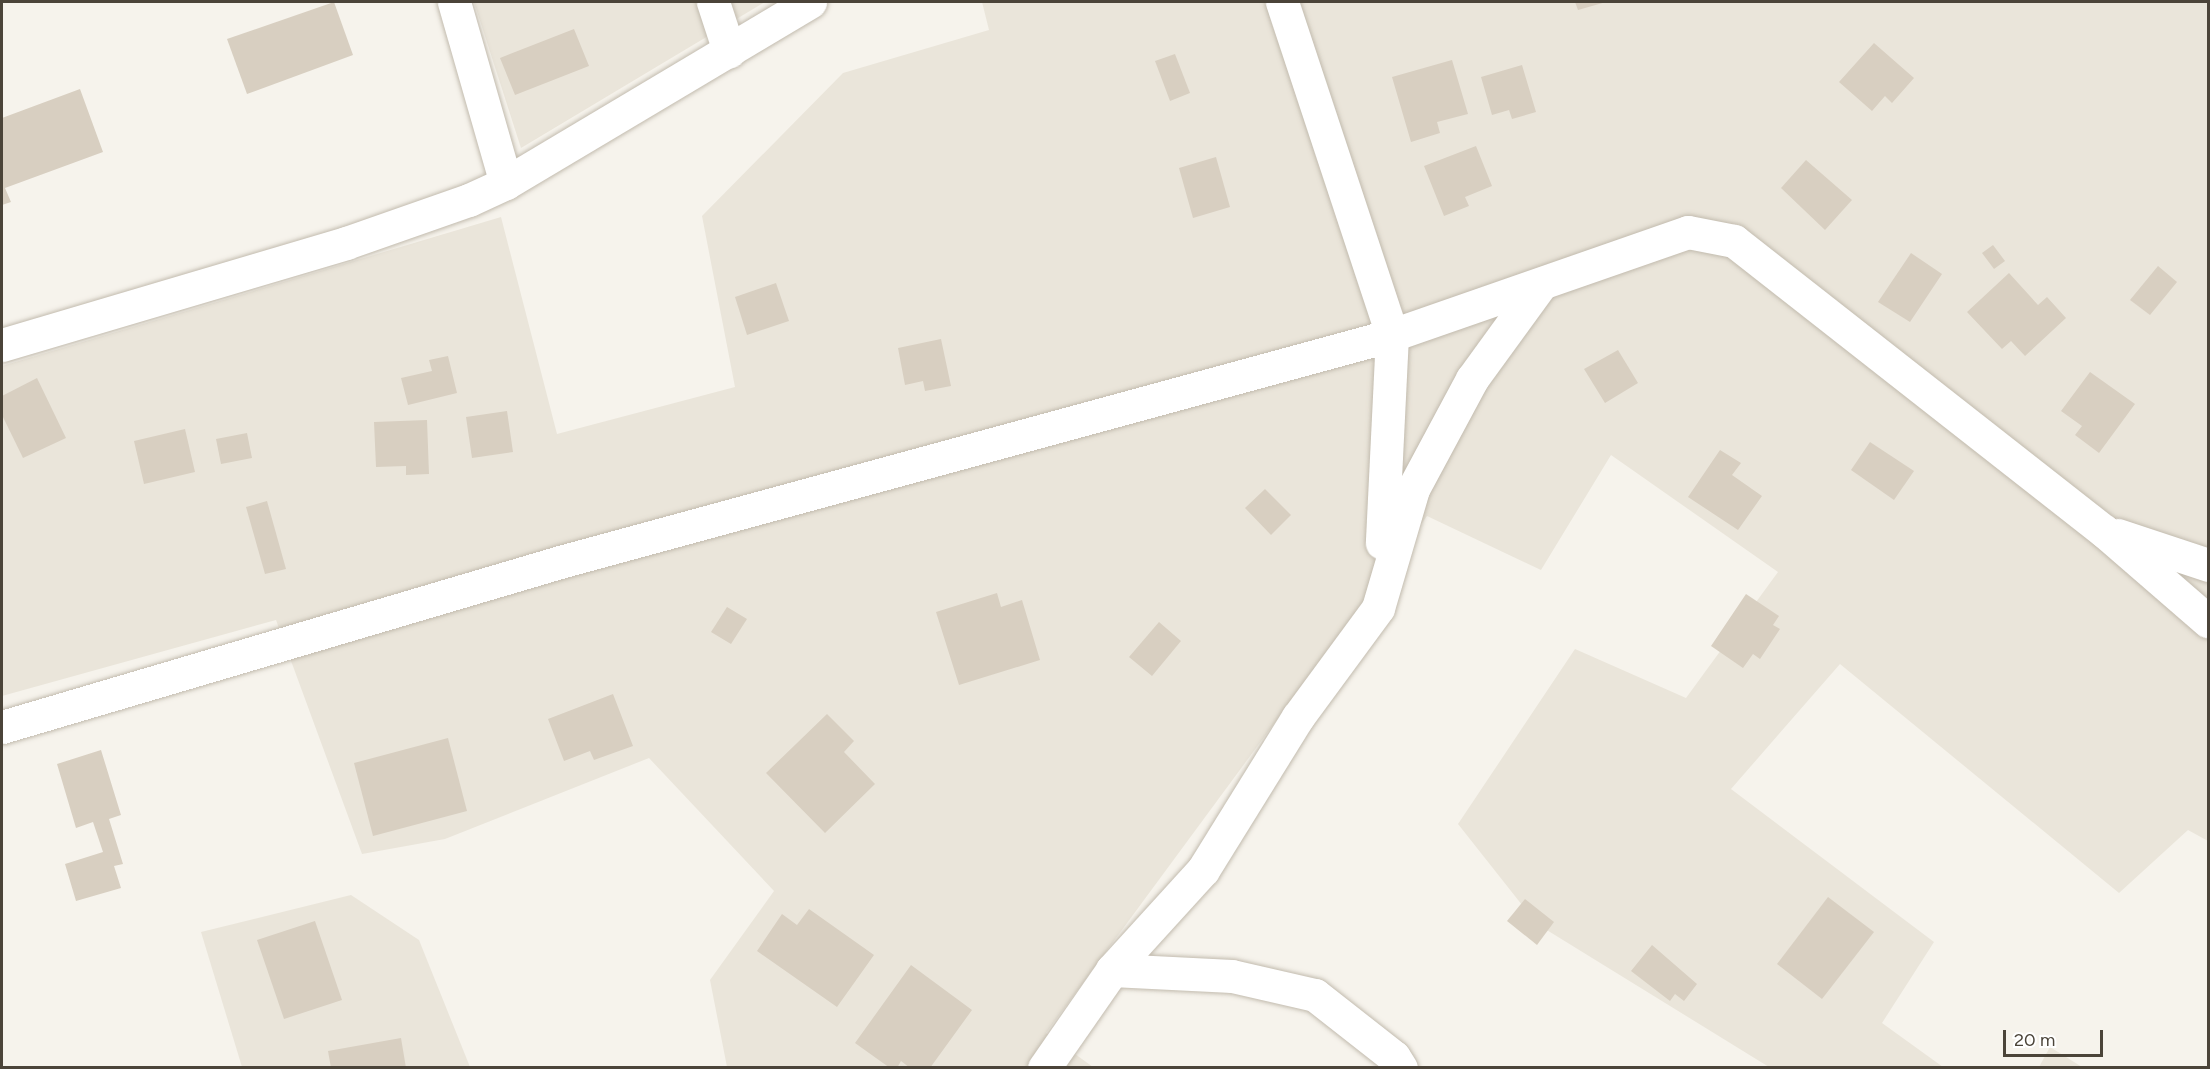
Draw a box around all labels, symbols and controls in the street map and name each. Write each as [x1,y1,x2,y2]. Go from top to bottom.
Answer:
scale bar [2006,1018,2106,1056]
text: 20 m [2014,1029,2055,1051]

